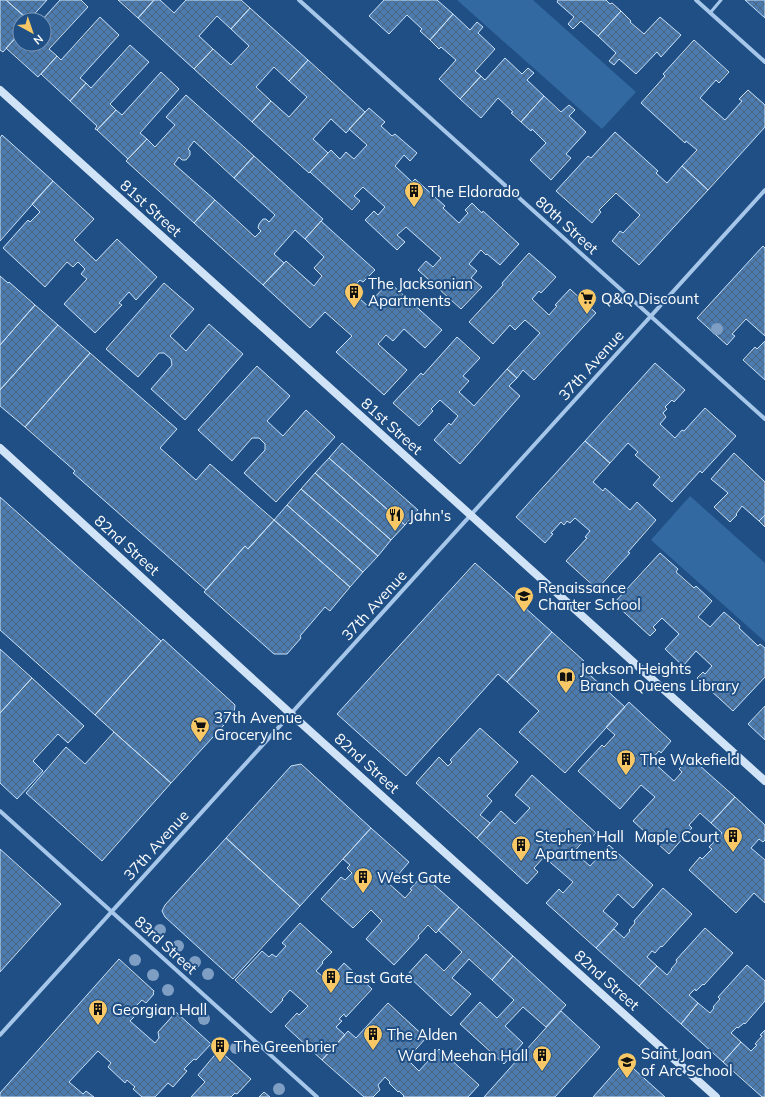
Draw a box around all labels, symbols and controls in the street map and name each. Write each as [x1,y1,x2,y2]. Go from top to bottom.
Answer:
north arrow [12,12,52,52]
text: N [31,32,46,48]
street label: 81st Street [116,176,186,240]
building icon: The Eldorado [403,180,425,208]
place label: The Eldorado [428,182,520,201]
street label: 80th Street [532,192,602,258]
place label: The Jacksonian Apartments [368,274,473,310]
building icon: The Jacksonian Apartments [343,281,365,309]
supermarket icon: Q&Q Discount [576,287,598,315]
place label: Q&Q Discount [601,289,699,308]
street label: 37th Avenue [554,326,628,404]
street label: 81st Street [357,394,427,458]
restaurant icon: Jahn's [384,504,406,532]
place label: Jahn's [409,506,451,525]
street label: 82nd Street [90,511,164,579]
street label: 37th Avenue [337,566,411,644]
place label: Renaissance Charter School [538,578,641,614]
school or university icon: Renaissance Charter School [513,585,535,613]
place label: Jackson Heights Branch Queens Library [580,659,739,695]
library icon: Jackson Heights Branch Queens Library [555,666,577,694]
place label: 37th Avenue Grocery Inc [214,708,302,744]
supermarket icon: 37th Avenue Grocery Inc [189,715,211,743]
street label: 82nd Street [330,729,404,797]
building icon: The Wakefield [615,748,637,776]
place label: The Wakefield [640,750,740,769]
street label: 37th Avenue [119,806,193,884]
building icon: Maple Court [722,825,744,853]
place label: Stephen Hall Apartments [535,827,624,863]
place label: Maple Court [634,827,719,846]
building icon: Stephen Hall Apartments [510,834,532,862]
building icon: West Gate [352,866,374,894]
place label: West Gate [377,868,451,887]
street label: 83rd Street [131,912,201,978]
street label: 82nd Street [570,946,644,1014]
building icon: East Gate [320,966,342,994]
place label: East Gate [345,968,413,987]
building icon: Georgian Hall [87,998,109,1026]
place label: Georgian Hall [112,1000,207,1019]
building icon: The Alden [362,1023,384,1051]
place label: The Alden [387,1025,457,1044]
building icon: The Greenbrier [209,1035,231,1063]
place label: The Greenbrier [234,1037,338,1056]
building icon: Ward Meehan Hall [531,1044,553,1072]
place label: Saint Joan of Arc School [641,1044,732,1080]
place label: Ward Meehan Hall [398,1046,528,1065]
school or university icon: Saint Joan of Arc School [616,1051,638,1079]

